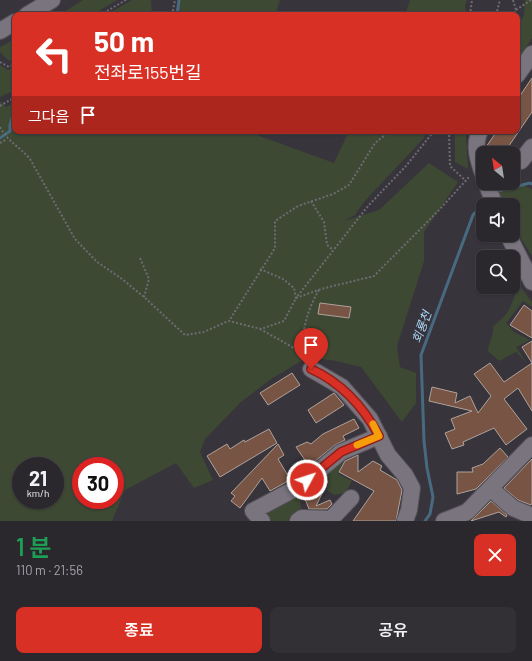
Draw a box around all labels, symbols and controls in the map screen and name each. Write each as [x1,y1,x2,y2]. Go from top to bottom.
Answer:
text: 50 m [94,24,154,58]
icon: left [28,28,80,80]
text: 전좌로155번길 [94,61,202,83]
icon: arrive [77,104,99,126]
text: 그다음 [28,107,69,125]
north arrow [476,146,520,190]
map controls [476,146,520,294]
button: sound [476,198,520,242]
button: search [476,250,520,294]
water label: 회룡천 [409,307,434,345]
pin [294,328,328,369]
icon: arrive [300,334,322,356]
speed limit sign: 30 [72,457,124,509]
position arrow [286,459,328,501]
text: 21 [29,466,47,490]
text: km/h [27,487,49,499]
text: 1 분 [16,532,51,561]
button: close [474,534,516,576]
text: 110 m · 21:56 [16,562,83,578]
button: 종료 [16,607,262,653]
button: 공유 [270,607,516,653]

